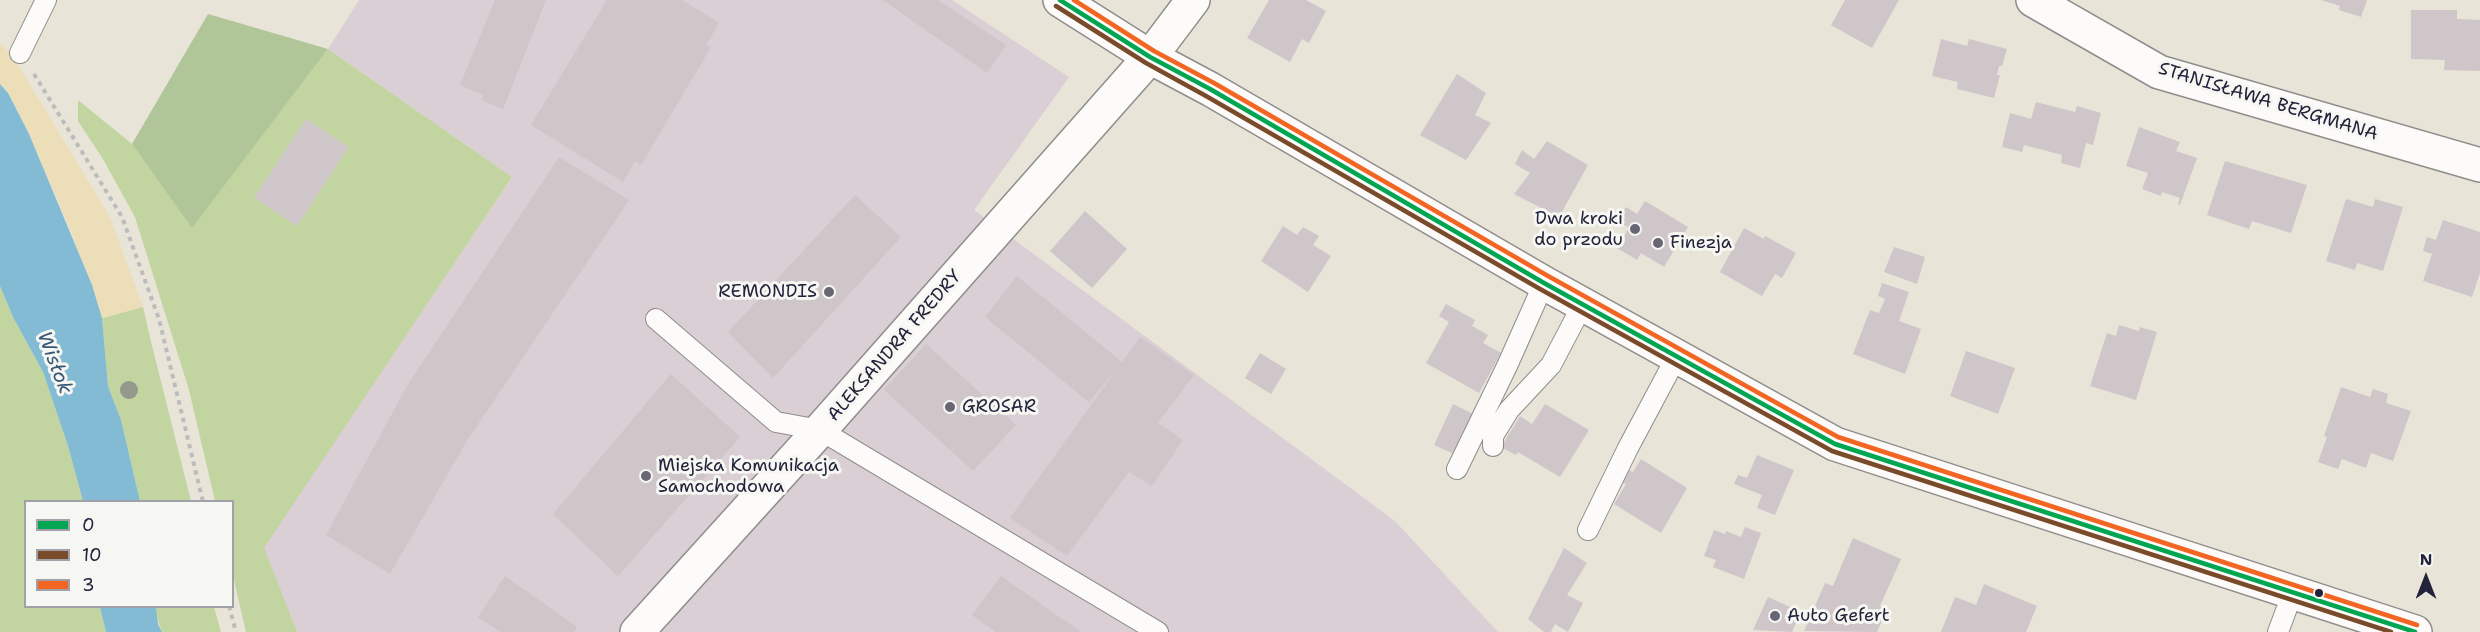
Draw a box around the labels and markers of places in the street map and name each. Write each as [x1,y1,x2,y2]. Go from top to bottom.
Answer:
place label: Dwa kroki do przodu [1534,208,1623,250]
marker: Dwa kroki do przodu [1628,222,1642,236]
place label: Finezja [1670,232,1732,254]
marker: Finezja [1651,236,1665,250]
place label: REMONDIS [718,281,817,303]
marker: REMONDIS [822,285,836,299]
place label: GROSAR [962,396,1036,418]
marker: GROSAR [943,400,957,414]
place label: Miejska Komunikacja Samochodowa [658,455,839,498]
marker: Miejska Komunikacja Samochodowa [639,469,653,483]
unlabelled marker [2313,587,2325,599]
place label: Auto Gefert [1787,605,1890,627]
marker: Auto Gefert [1768,609,1782,623]

